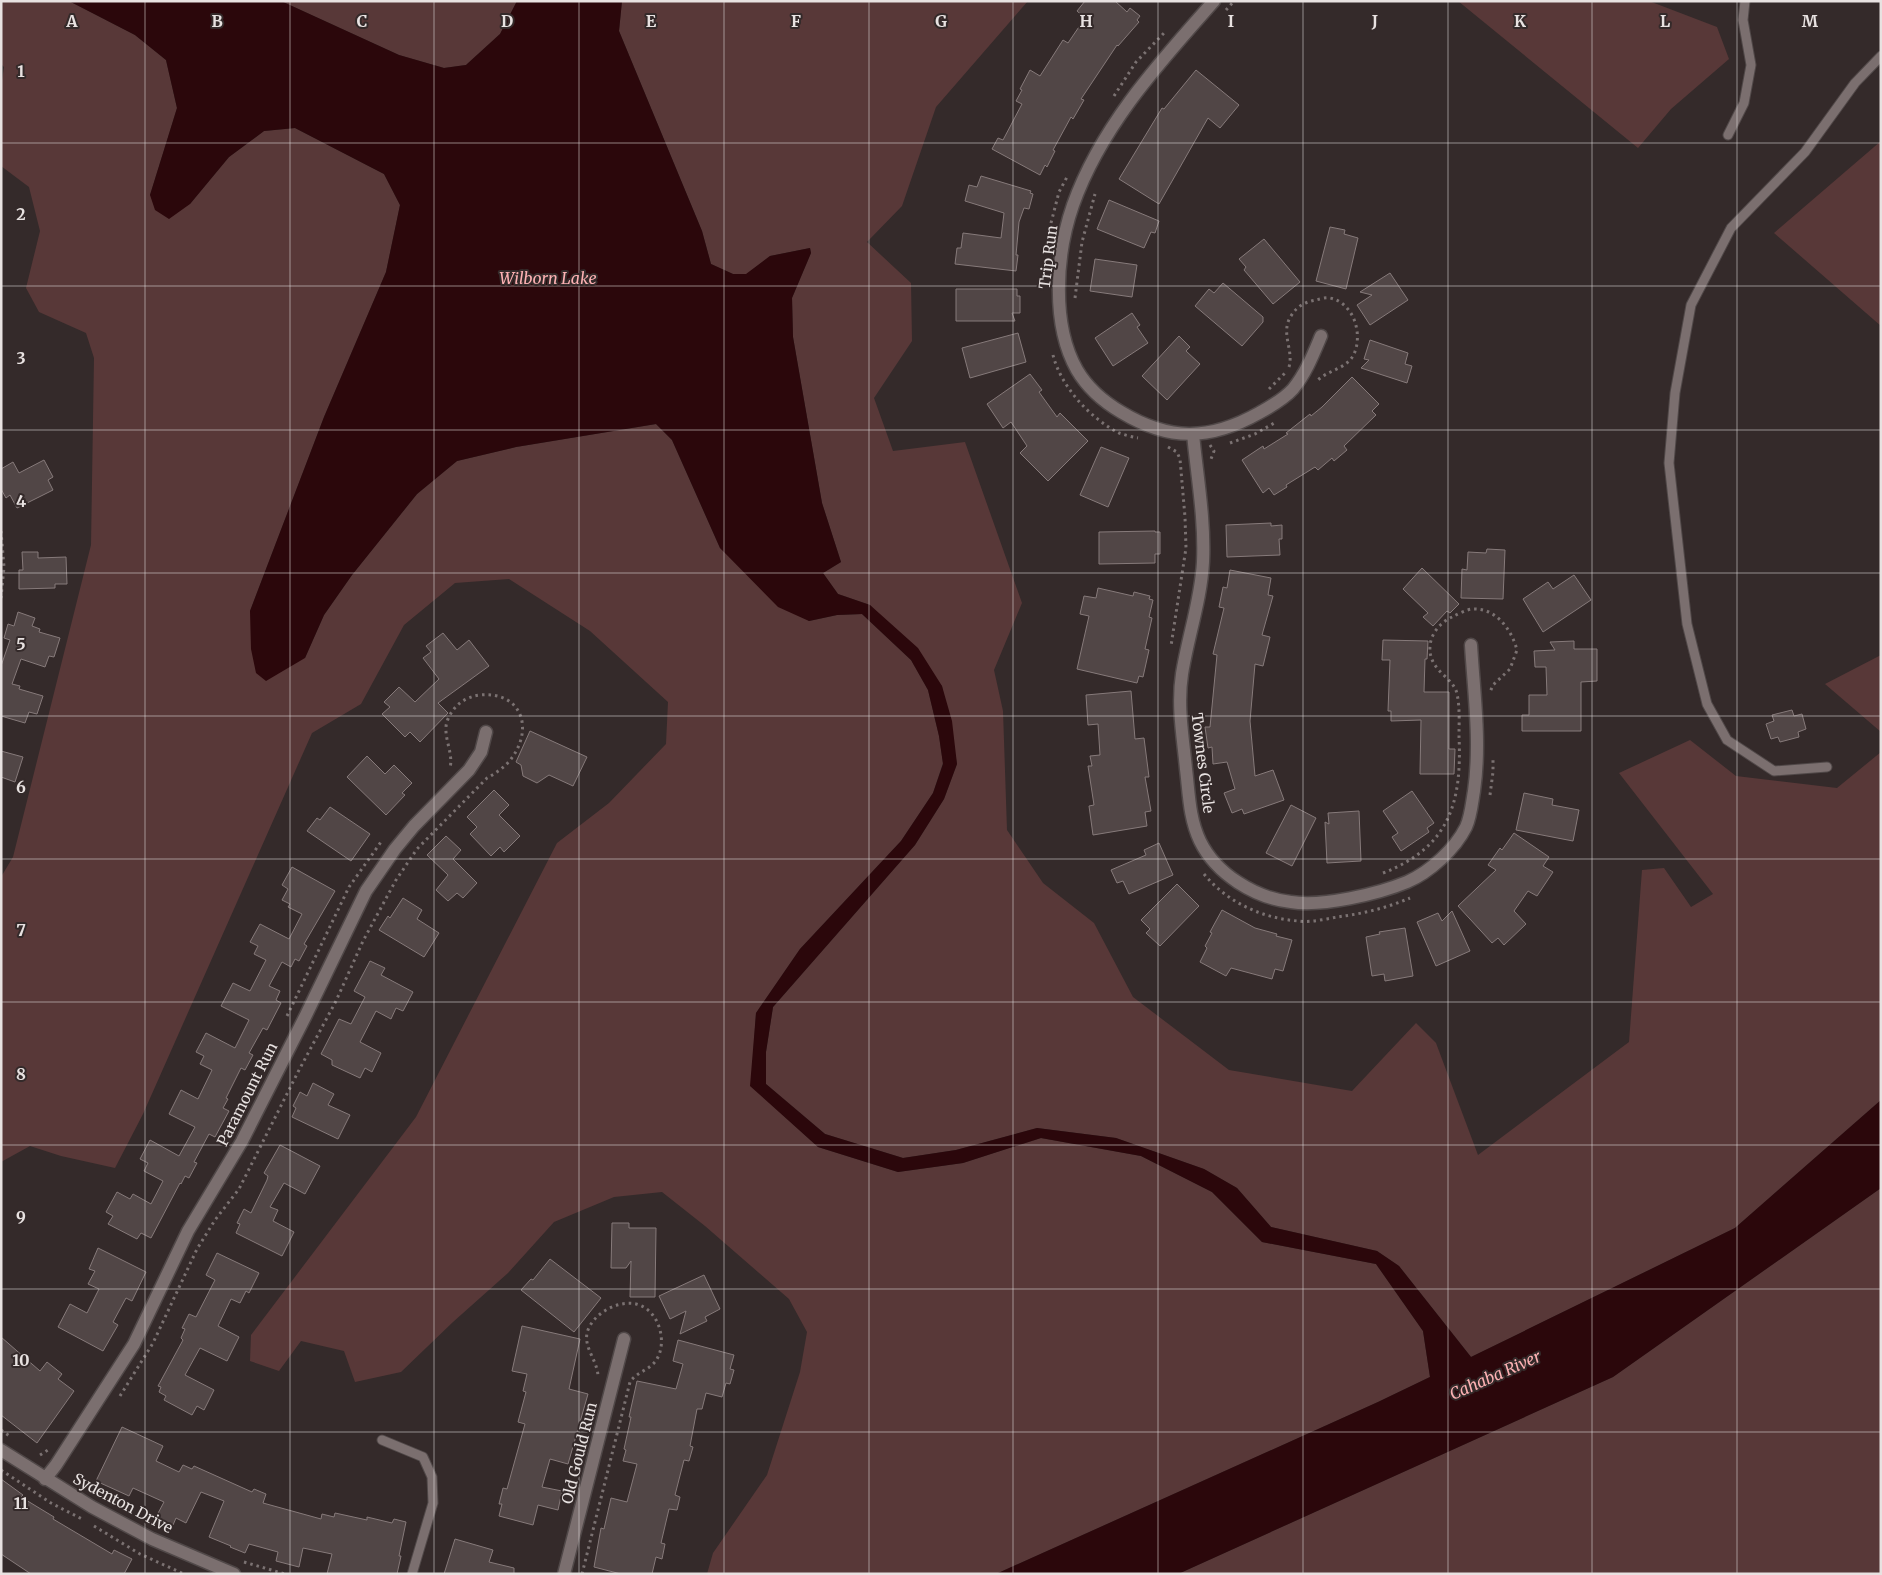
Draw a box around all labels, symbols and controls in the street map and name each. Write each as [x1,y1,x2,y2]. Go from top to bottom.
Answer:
text: A [65,11,78,31]
text: B [211,11,223,31]
text: C [357,11,367,31]
text: D [501,11,513,31]
text: E [646,11,657,31]
text: F [791,11,801,31]
text: G [935,11,947,31]
text: H [1079,11,1093,31]
text: I [1228,11,1234,31]
text: J [1371,11,1378,31]
text: K [1514,11,1526,31]
text: L [1660,11,1670,31]
text: M [1802,11,1819,31]
text: 1 [17,61,25,81]
text: 2 [16,204,26,224]
street label: Trip Run [1035,224,1061,290]
water label: Wilborn Lake [499,268,597,288]
text: 3 [16,348,26,368]
text: 4 [16,491,26,511]
text: 5 [16,634,26,654]
street label: Townes Circle [1187,712,1219,815]
text: 6 [16,777,26,797]
text: 7 [16,920,26,940]
street label: Paramount Run [213,1039,281,1149]
text: 8 [16,1064,26,1084]
text: 9 [16,1207,26,1227]
water label: Cahaba River [1446,1346,1544,1404]
text: 10 [12,1350,30,1370]
street label: Old Gould Run [557,1400,601,1506]
street label: Sydenton Drive [70,1469,176,1537]
text: 11 [14,1493,29,1513]

